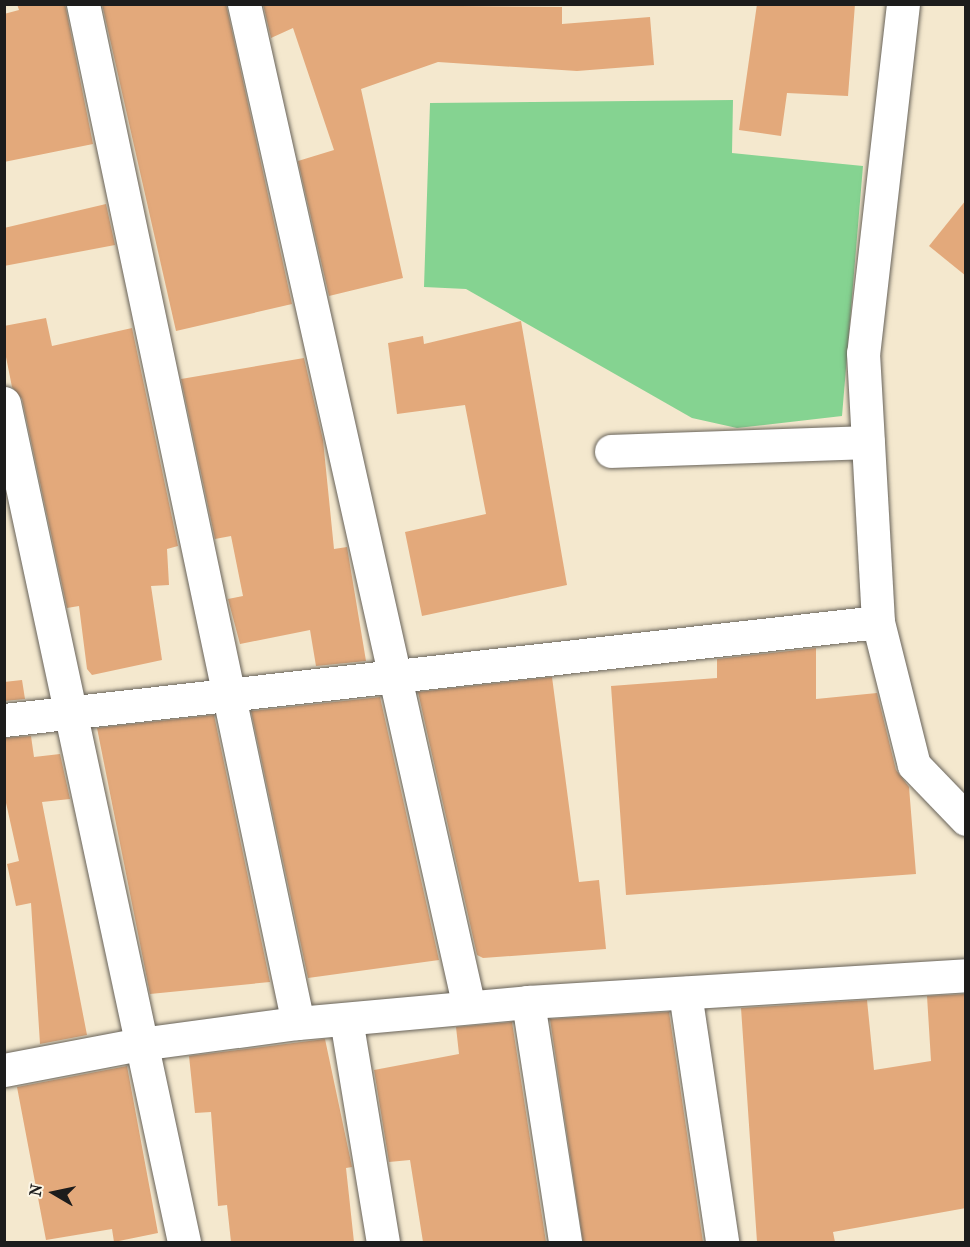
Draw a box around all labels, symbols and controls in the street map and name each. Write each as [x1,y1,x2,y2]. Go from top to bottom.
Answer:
north arrow [24,1163,84,1223]
text: N [25,1183,46,1198]

